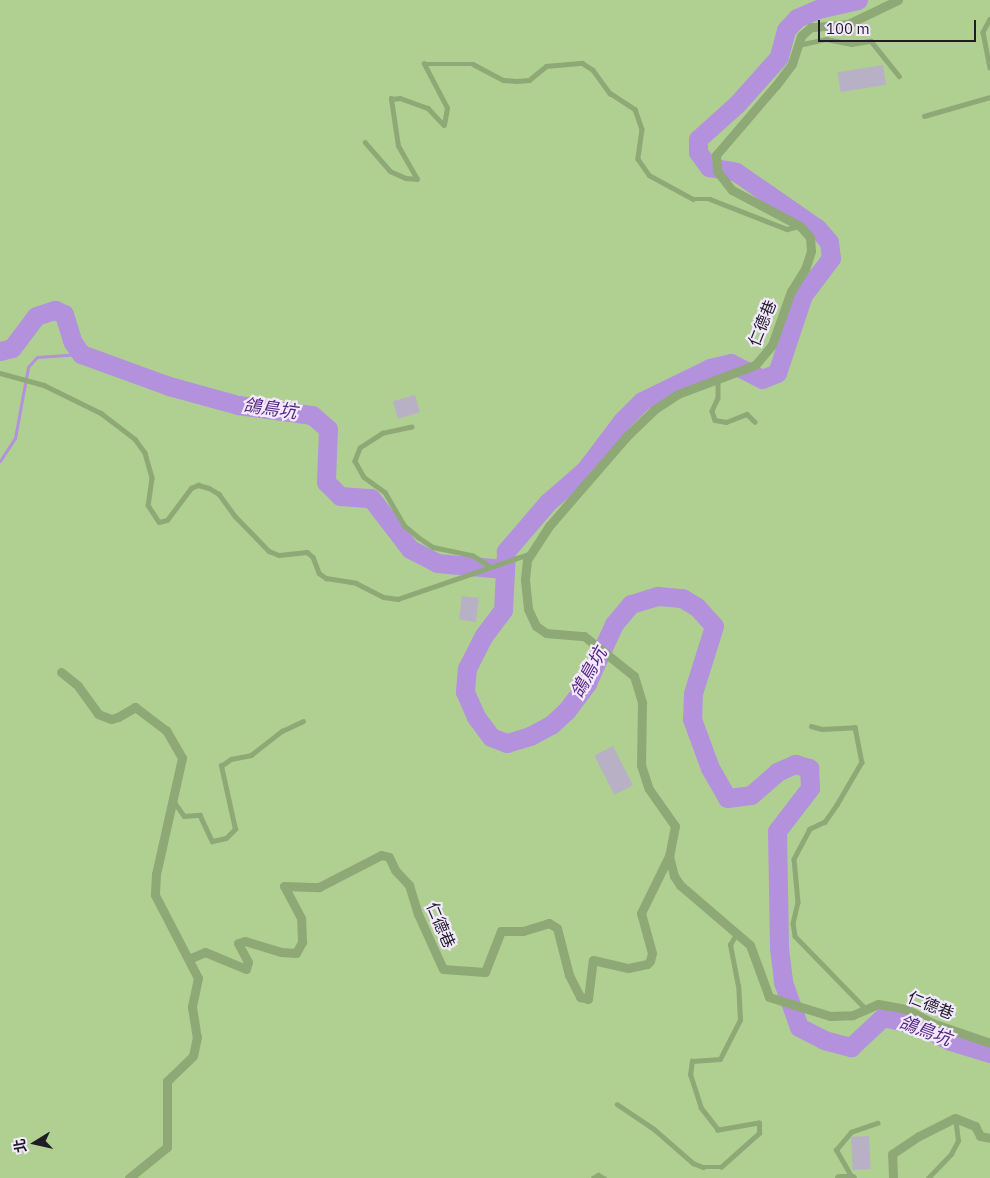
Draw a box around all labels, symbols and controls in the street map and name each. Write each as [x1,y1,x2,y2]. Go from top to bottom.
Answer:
scale bar [820,10,978,42]
text: 100 m [826,19,870,38]
street label: 仁德巷 [744,297,780,349]
water label: 鴿鳥坑 [242,395,298,423]
water label: 鴿鳥坑 [566,644,612,702]
street label: 仁德巷 [423,899,459,951]
street label: 仁德巷 [905,987,957,1023]
water label: 鴿鳥坑 [896,1012,954,1050]
north arrow [10,1118,60,1168]
text: 北 [10,1137,30,1154]

